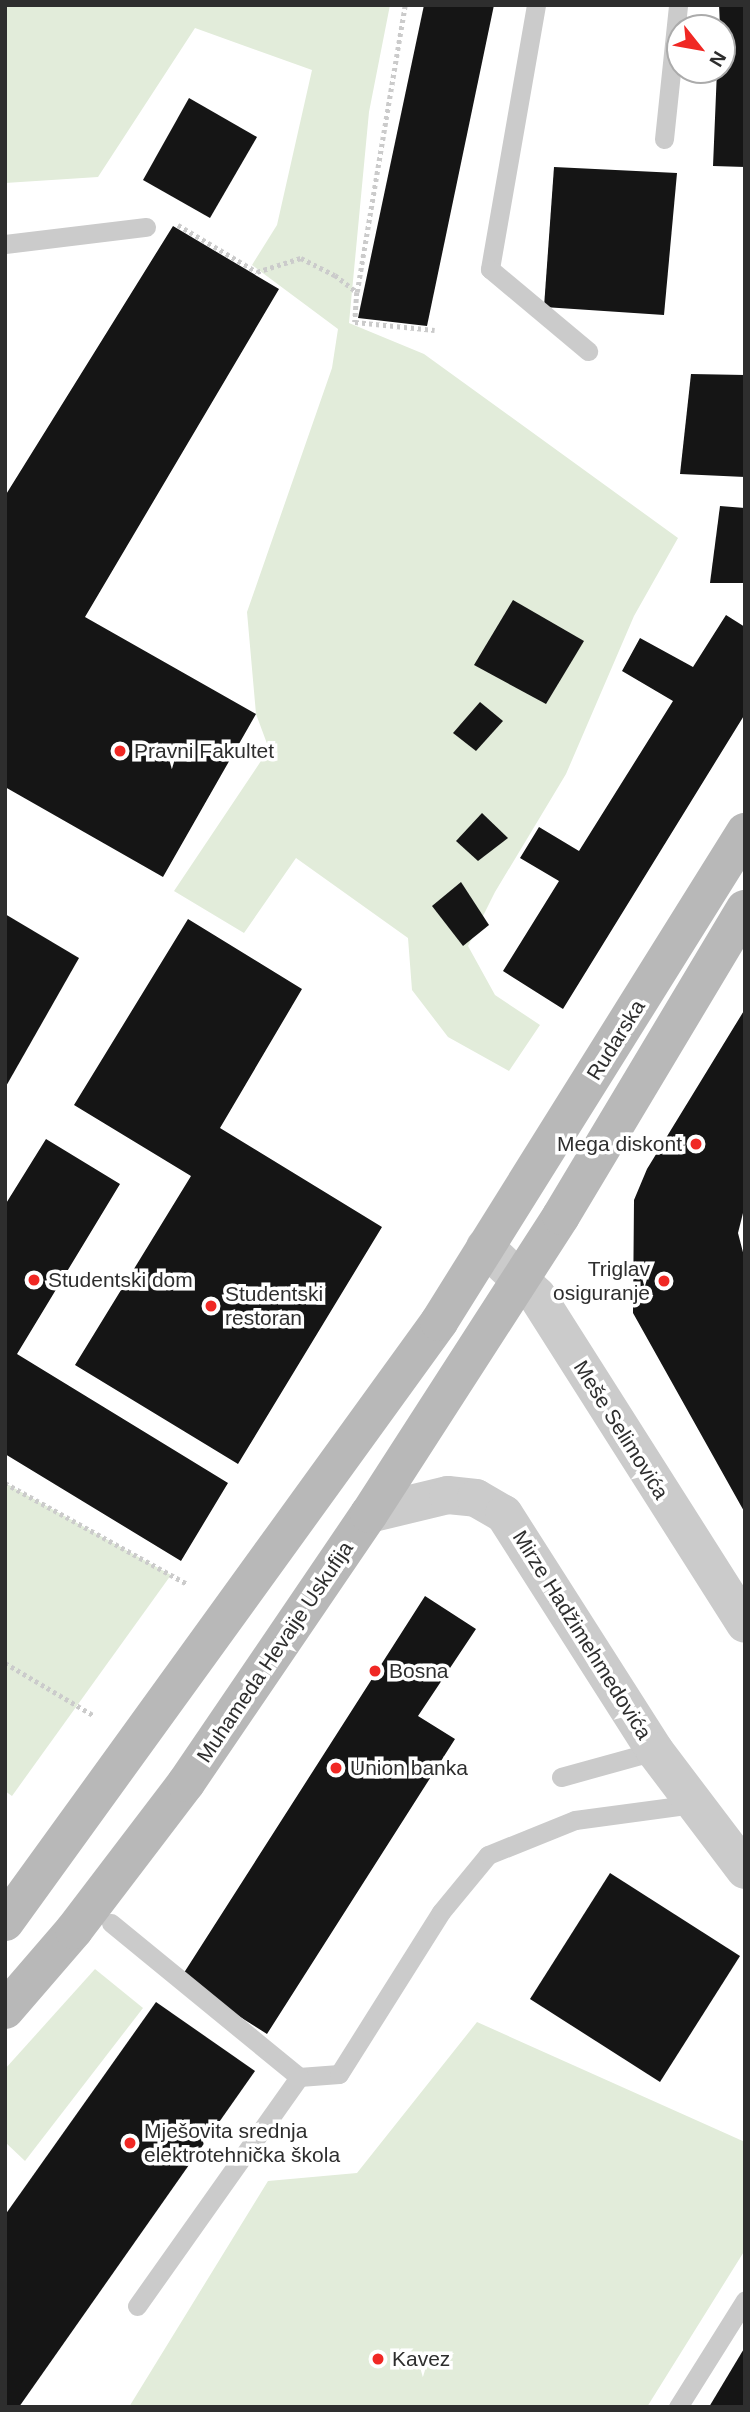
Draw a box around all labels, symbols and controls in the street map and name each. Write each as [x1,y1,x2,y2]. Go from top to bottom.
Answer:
north arrow [666,14,736,84]
text: N [705,48,730,70]
place label: Pravni Fakultet [134,738,274,764]
marker: Pravni Fakultet [112,743,128,759]
street label: Rudarska [582,995,650,1085]
place label: Mega diskont [557,1131,682,1157]
marker: Mega diskont [688,1136,704,1152]
place label: Triglav osiguranje [553,1256,650,1306]
place label: Studentski dom [48,1267,193,1293]
marker: Studentski dom [26,1272,42,1288]
marker: Triglav osiguranje [656,1273,672,1289]
place label: Studentski restoran [225,1281,323,1331]
marker: Studentski restoran [203,1298,219,1314]
street label: Meše Selimovića [568,1356,674,1504]
street label: Mirze Hadžimehmedovića [507,1526,657,1744]
street label: Muhameda Hevaije Uskufija [191,1537,359,1767]
place label: Bosna [389,1658,449,1684]
marker: Bosna [367,1663,383,1679]
place label: Union banka [350,1755,468,1781]
marker: Union banka [328,1760,344,1776]
place label: Mješovita srednja elektrotehnička škola [144,2118,340,2168]
marker: Mješovita srednja elektrotehnička škola [122,2135,138,2151]
place label: Kavez [392,2346,450,2372]
marker: Kavez [370,2351,386,2367]

